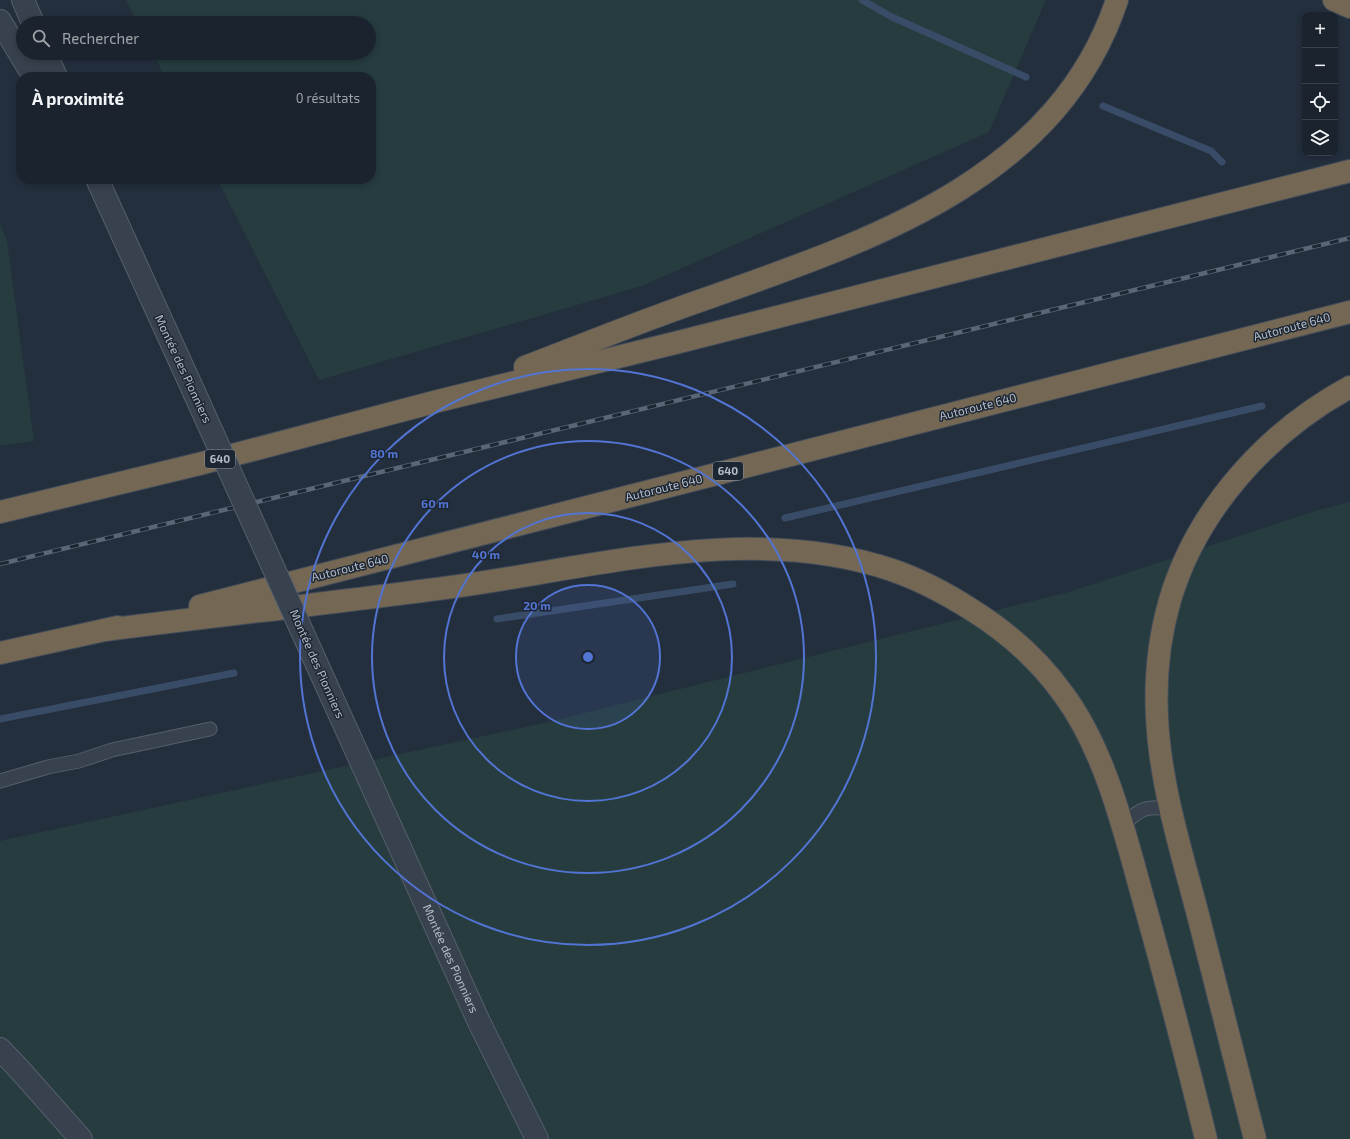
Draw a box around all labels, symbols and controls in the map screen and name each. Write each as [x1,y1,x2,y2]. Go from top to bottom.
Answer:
map controls [1302,12,1338,156]
button: + [1302,12,1338,48]
search box [16,16,376,60]
icon: search [30,27,52,49]
text: Rechercher [62,29,139,47]
button: − [1302,48,1338,84]
button: locate [1302,84,1338,120]
text: À proximité [32,88,124,108]
text: 0 résultats [296,90,360,106]
button: layers [1302,120,1338,156]
street label: Autoroute 640 [1252,309,1332,343]
street label: Montée des Pionniers [153,312,215,425]
street label: Autoroute 640 [938,390,1018,422]
text: 80 m [370,446,398,460]
road number: 640 [205,450,235,468]
road number: 640 [713,462,743,480]
street label: Autoroute 640 [624,471,704,503]
text: 60 m [421,496,449,510]
text: 40 m [472,547,500,561]
street label: Autoroute 640 [310,551,390,583]
text: 20 m [523,598,551,612]
street label: Montée des Pionniers [288,607,348,720]
centre of rings [581,650,595,664]
street label: Montée des Pionniers [421,902,482,1015]

